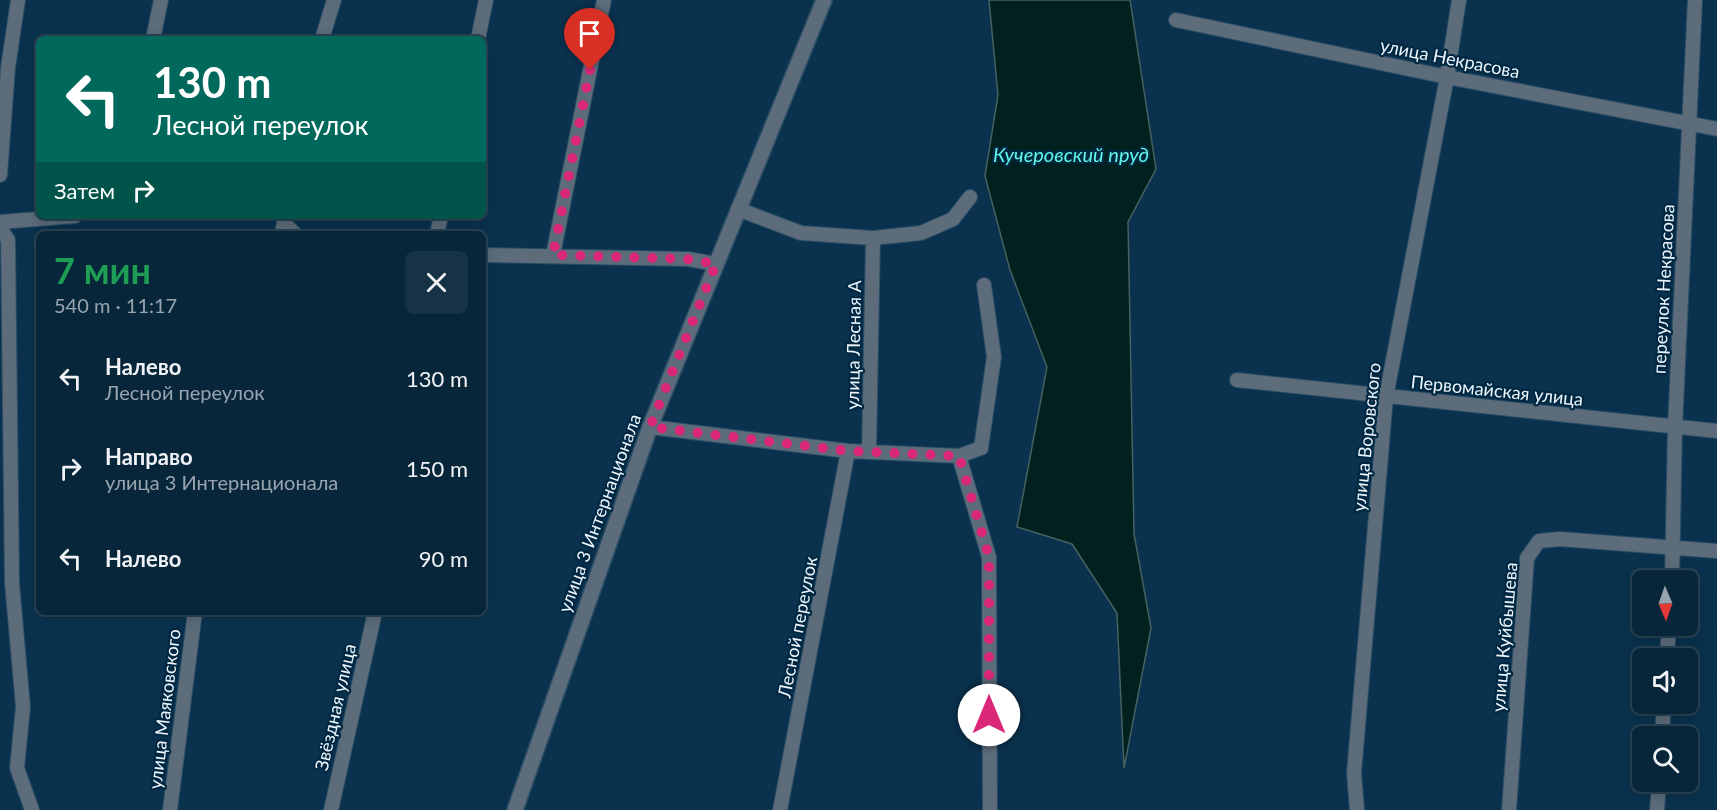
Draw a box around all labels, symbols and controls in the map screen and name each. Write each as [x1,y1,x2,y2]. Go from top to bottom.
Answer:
pin [564,8,615,70]
icon: arrive [573,17,606,50]
street label: улица Некрасова [1378,34,1522,82]
text: 130 m [153,57,271,107]
icon: left [54,60,132,138]
text: Лесной переулок [153,108,369,141]
water label: Кучеровский пруд [993,142,1149,166]
icon: right [127,174,160,207]
text: Затем [54,177,115,204]
street label: переулок Некрасова [1648,204,1678,374]
text: 7 мин [54,248,151,292]
button: close [405,251,468,314]
street label: улица Лесная А [841,279,865,410]
text: 540 m · 11:17 [54,293,177,317]
text: Налево [105,353,181,380]
street label: улица Воровского [1347,361,1385,513]
icon: left [54,362,87,395]
text: 130 m [406,365,468,392]
street label: Первомайская улица [1410,370,1584,410]
text: Лесной переулок [105,380,265,404]
street label: улица 3 Интернационала [553,411,645,615]
text: Направо [105,443,193,470]
icon: right [54,452,87,485]
text: 150 m [406,455,468,482]
text: улица 3 Интернационала [105,470,338,494]
icon: left [54,542,87,575]
text: Налево [105,545,181,572]
text: 90 m [419,545,468,572]
street label: Лесной переулок [772,554,822,701]
street label: улица Куйбышева [1486,561,1522,713]
north arrow [1632,570,1698,636]
map controls [1632,570,1698,792]
street label: улица Маяковского [143,628,185,790]
street label: Звёздная улица [310,641,360,773]
button: sound [1632,648,1698,714]
position arrow [957,683,1021,747]
button: search [1632,726,1698,792]

